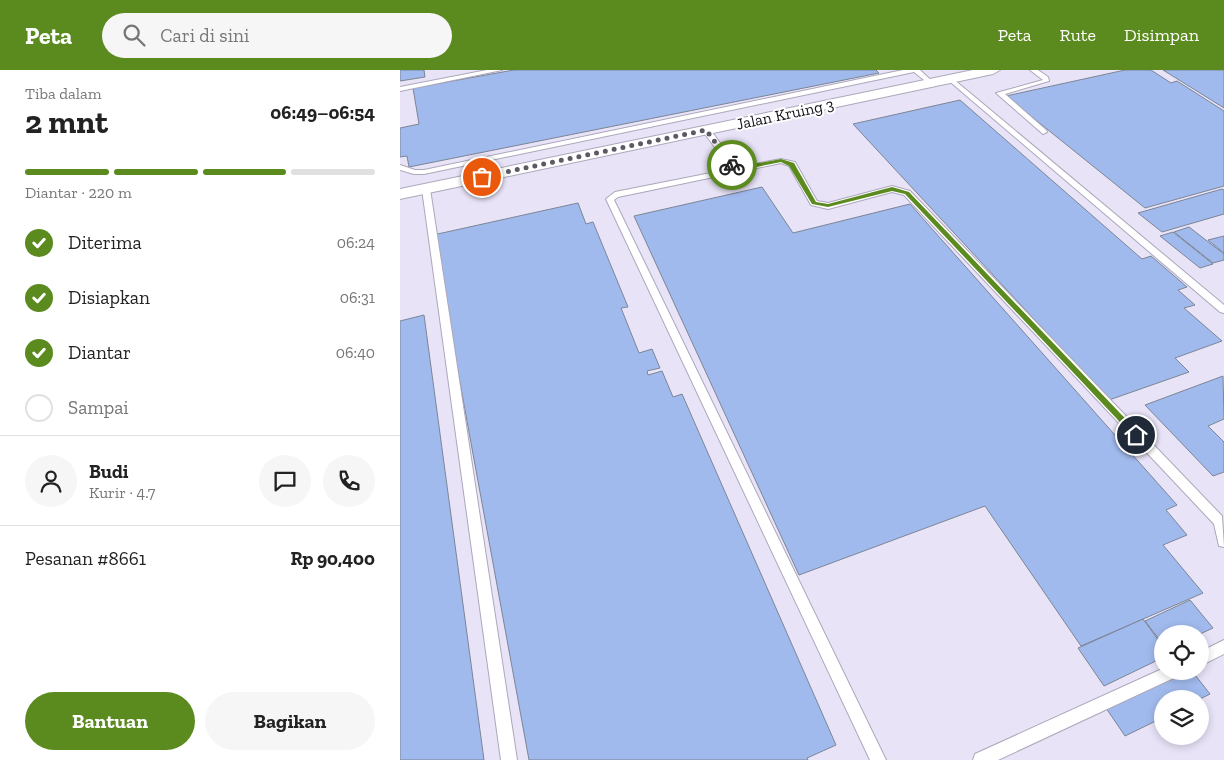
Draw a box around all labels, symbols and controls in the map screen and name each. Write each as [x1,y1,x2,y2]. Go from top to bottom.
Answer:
search box [102,13,452,58]
text: Peta [25,21,72,50]
icon: search [120,21,148,49]
text: Cari di sini [160,24,249,47]
text: Peta [998,24,1032,46]
text: Rute [1060,24,1096,46]
text: Disimpan [1124,24,1199,46]
text: Tiba dalam [25,84,102,103]
street label: Jalan Kruing 3 [734,94,836,134]
text: 06:49–06:54 [270,101,375,124]
text: 2 mnt [25,103,108,141]
courier [707,140,757,190]
icon: bike [718,151,746,179]
pin [461,156,503,198]
icon: bag [468,163,496,191]
text: Diantar · 220 m [25,183,132,202]
icon: check [25,229,53,257]
text: Diterima [68,231,142,254]
text: 06:24 [337,233,375,252]
icon: check [25,284,53,312]
text: Disiapkan [68,286,150,309]
text: 06:31 [340,288,375,307]
icon: check [25,339,53,367]
text: Diantar [68,341,131,364]
text: 06:40 [336,343,375,362]
text: Sampai [68,396,129,419]
pin [1115,414,1157,456]
icon: home [1122,421,1150,449]
button: person [25,455,77,507]
button: chat [259,455,311,507]
button: phone [323,455,375,507]
text: Budi [89,460,128,483]
text: Kurir · 4.7 [89,483,155,502]
text: Pesanan #8661 [25,547,146,570]
text: Rp 90,400 [290,547,375,570]
map controls [1154,625,1209,745]
button: locate [1154,625,1209,680]
button: layers [1154,690,1209,745]
button: Bantuan [25,692,195,750]
button: Bagikan [205,692,375,750]

